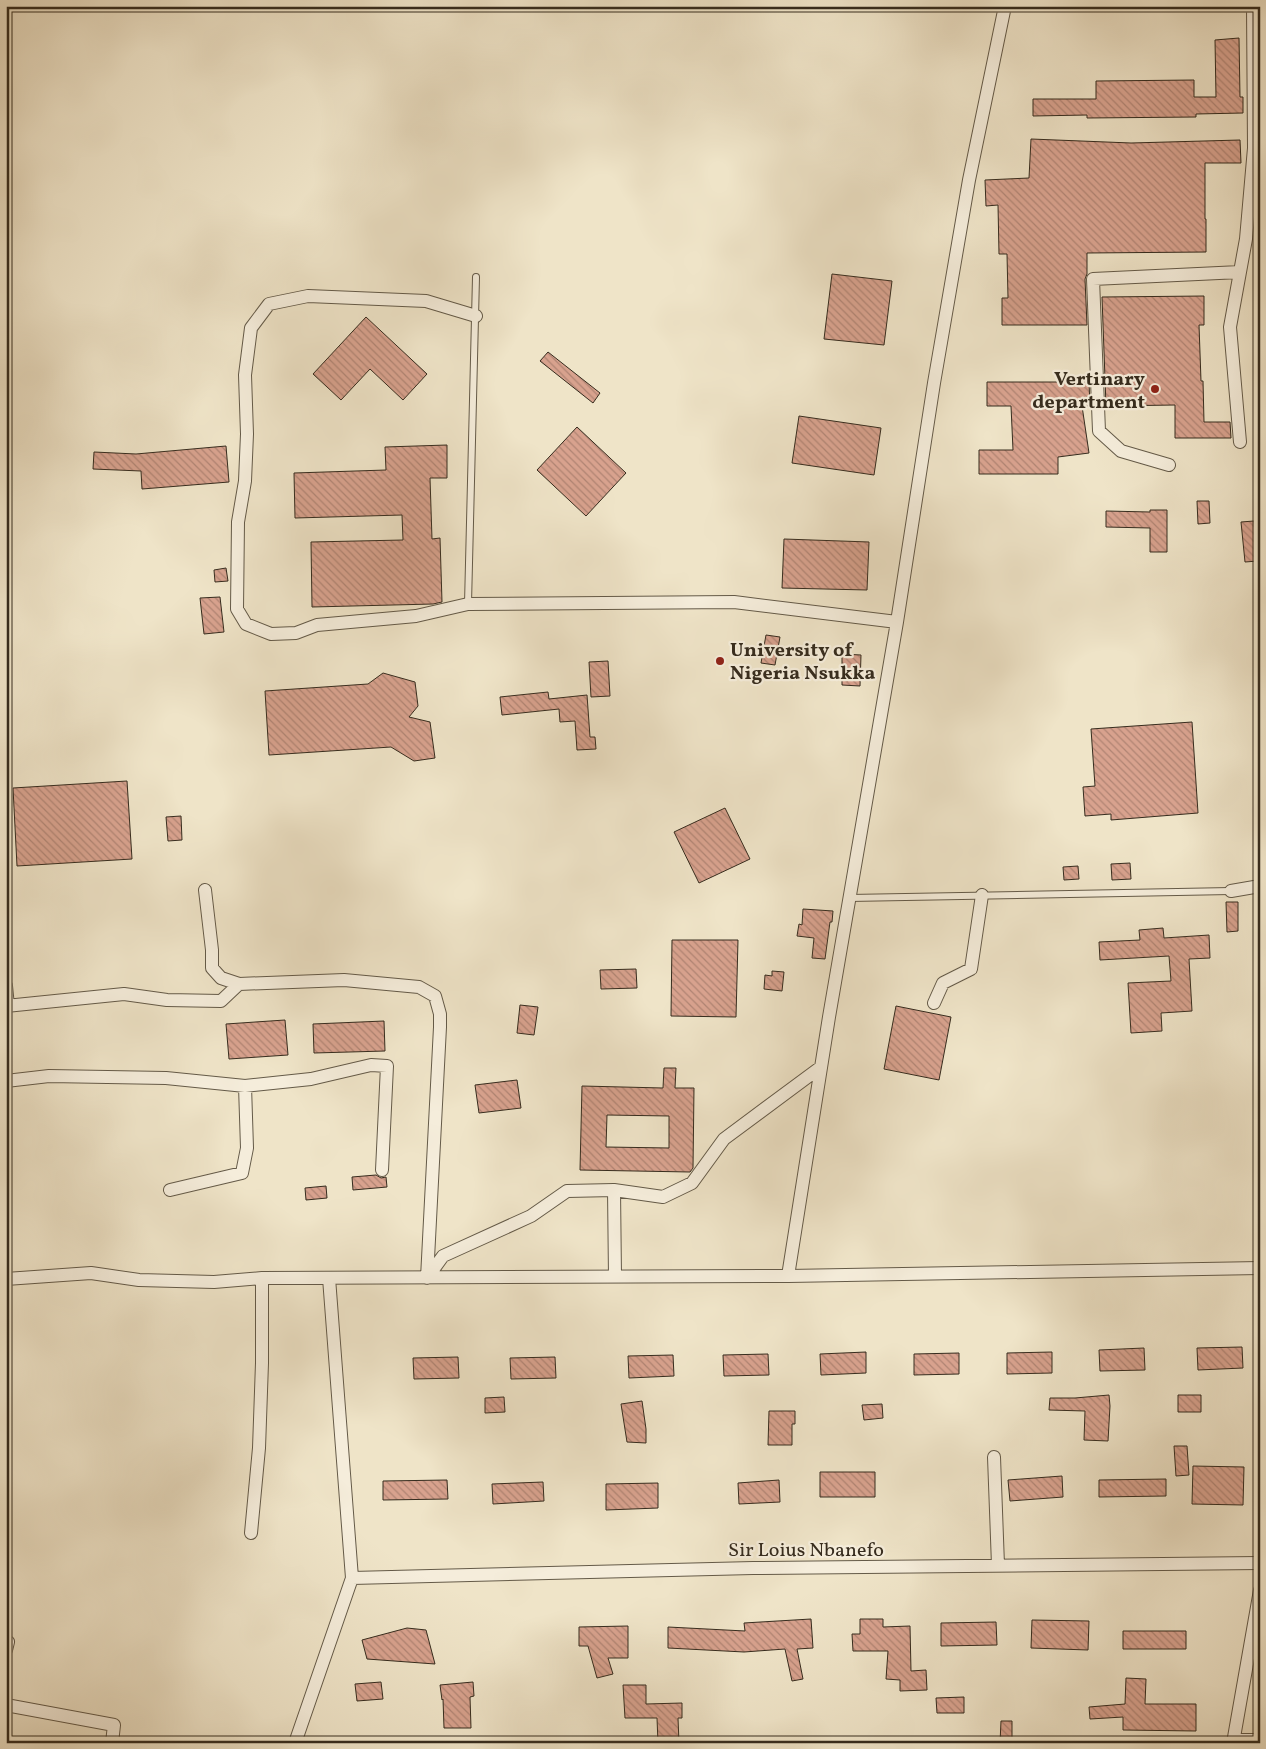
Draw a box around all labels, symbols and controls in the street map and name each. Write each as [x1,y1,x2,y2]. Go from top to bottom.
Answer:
place label: Vertinary department [1032,366,1145,417]
marker: Vertinary department [1149,383,1161,395]
place label: University of Nigeria Nsukka [730,637,875,688]
marker: University of Nigeria Nsukka [714,655,726,667]
street label: Sir Loius Nbanefo [728,1537,884,1565]

